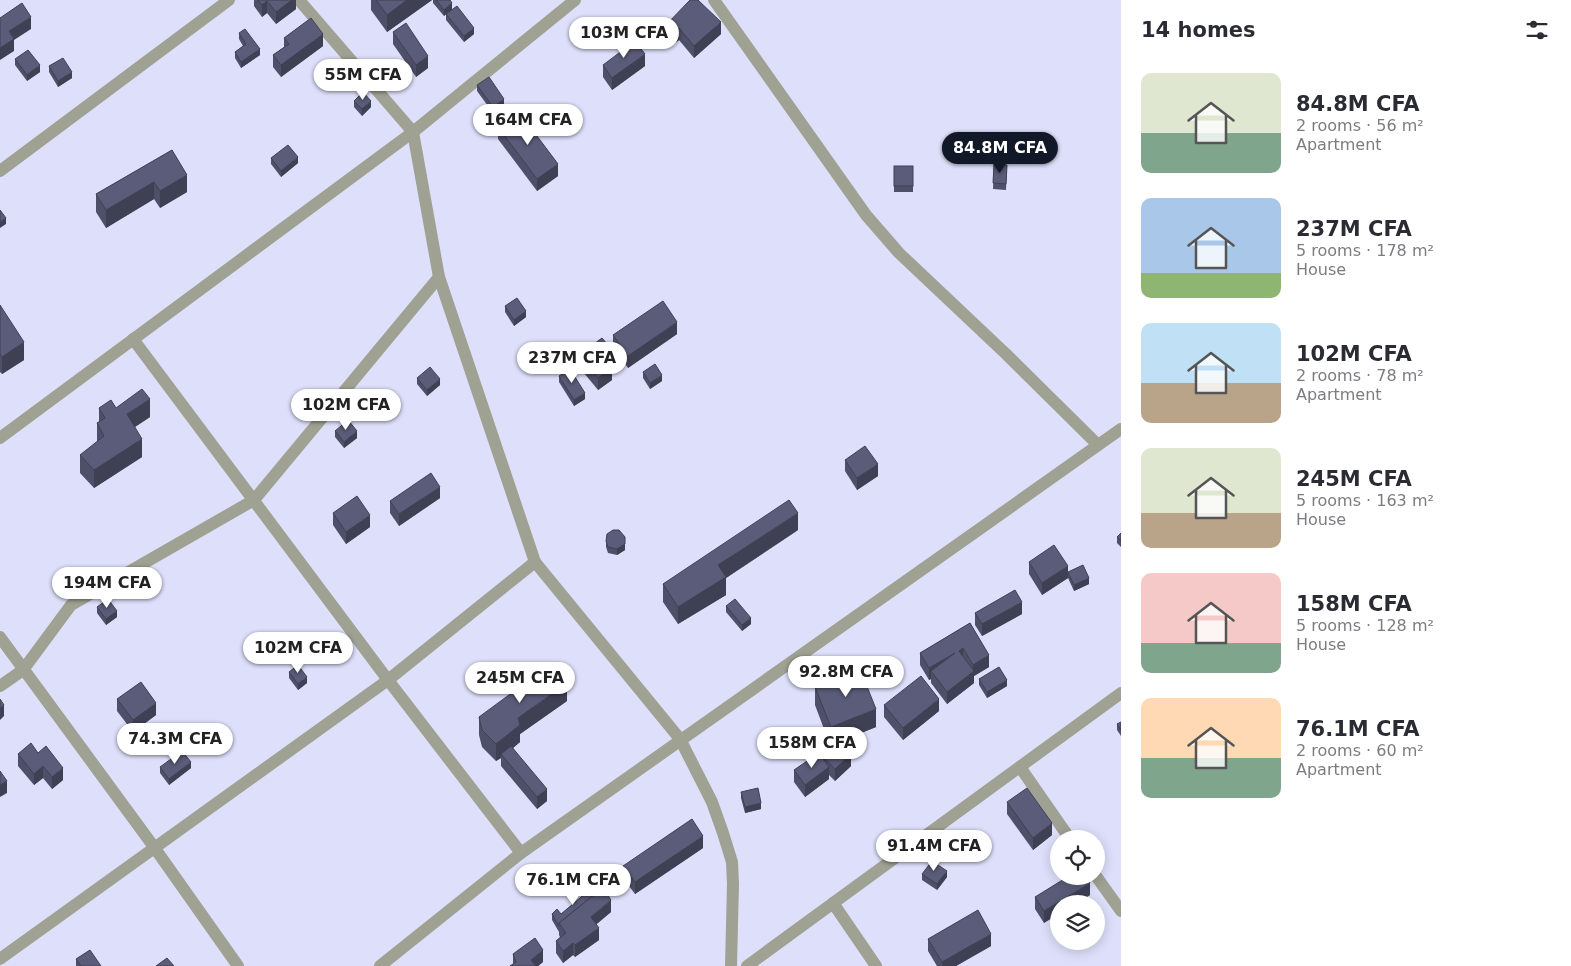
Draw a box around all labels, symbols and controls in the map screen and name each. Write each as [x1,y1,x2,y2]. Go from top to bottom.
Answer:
icon: filters [1523,16,1551,44]
pin: 103M CFA [572,17,676,59]
text: 14 homes [1141,18,1256,42]
text: 103M CFA [580,23,668,42]
pin: 55M CFA [317,58,409,101]
text: 55M CFA [325,65,401,84]
text: 84.8M CFA [1296,92,1420,116]
icon: home [1181,93,1241,153]
pin: 164M CFA [476,104,580,146]
text: 164M CFA [484,110,572,129]
text: 2 rooms · 56 m² [1296,116,1424,135]
pin: 84.8M CFA [943,132,1057,174]
text: Apartment [1296,135,1382,154]
text: 84.8M CFA [953,138,1047,157]
text: 237M CFA [1296,217,1412,241]
icon: home [1181,218,1241,278]
text: 5 rooms · 178 m² [1296,241,1434,260]
text: House [1296,260,1346,279]
pin: 237M CFA [520,342,624,384]
text: 102M CFA [1296,342,1412,366]
icon: home [1181,343,1241,403]
text: 237M CFA [528,348,616,367]
text: 2 rooms · 78 m² [1296,366,1424,385]
text: Apartment [1296,385,1382,404]
pin: 102M CFA [294,388,398,431]
text: 102M CFA [302,395,390,414]
text: 245M CFA [1296,467,1412,491]
icon: home [1181,468,1241,528]
text: 5 rooms · 163 m² [1296,491,1434,510]
text: House [1296,510,1346,529]
pin: 194M CFA [55,566,159,609]
text: 194M CFA [63,573,151,592]
text: 158M CFA [1296,592,1412,616]
icon: home [1181,593,1241,653]
text: 5 rooms · 128 m² [1296,616,1434,635]
pin: 102M CFA [246,632,350,674]
text: House [1296,635,1346,654]
text: 102M CFA [254,638,342,657]
pin: 92.8M CFA [789,656,903,698]
pin: 245M CFA [468,662,572,704]
text: 92.8M CFA [799,662,893,681]
text: 245M CFA [476,668,564,687]
text: 76.1M CFA [1296,717,1420,741]
icon: home [1181,718,1241,778]
pin: 74.3M CFA [118,722,232,765]
pin: 158M CFA [760,726,864,769]
text: 74.3M CFA [128,729,222,748]
text: 158M CFA [768,733,856,752]
text: 2 rooms · 60 m² [1296,741,1424,760]
text: Apartment [1296,760,1382,779]
pin: 91.4M CFA [877,830,991,872]
map controls [1050,830,1105,950]
button: locate [1050,830,1105,885]
text: 91.4M CFA [887,836,981,855]
pin: 76.1M CFA [516,864,630,906]
text: 76.1M CFA [526,870,620,889]
button: layers [1050,895,1105,950]

